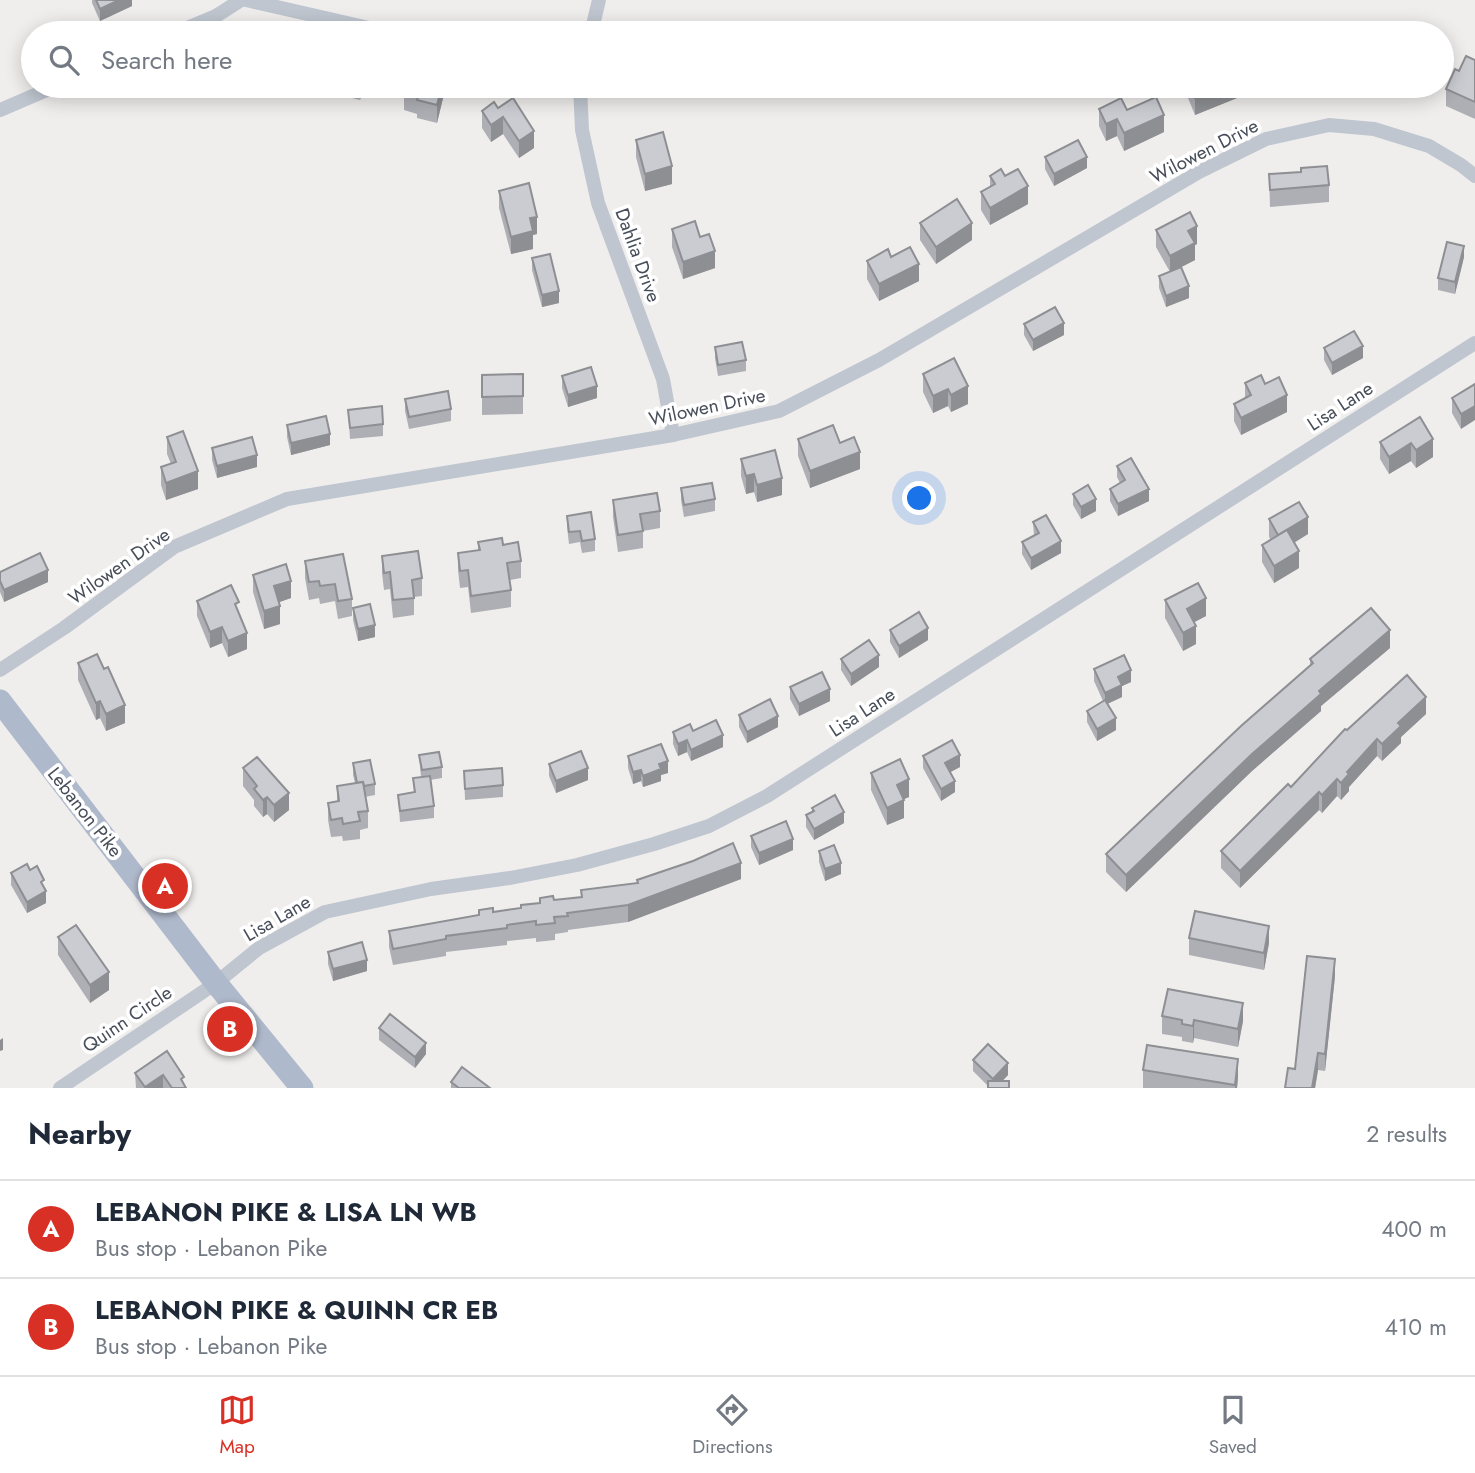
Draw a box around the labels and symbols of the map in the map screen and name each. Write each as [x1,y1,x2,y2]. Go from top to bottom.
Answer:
street label: Wilowen Drive [1145,112,1263,190]
street label: Dahlia Drive [608,204,668,306]
street label: Lisa Lane [1302,375,1378,437]
street label: Wilowen Drive [646,381,768,433]
your location [902,481,936,515]
street label: Wilowen Drive [63,521,175,611]
street label: Lisa Lane [824,681,900,743]
street label: Lebanon Pike [41,761,129,863]
pin: A [142,860,188,912]
street label: Lisa Lane [238,888,316,948]
street label: Quinn Circle [77,979,177,1059]
pin: B [207,1003,253,1055]

